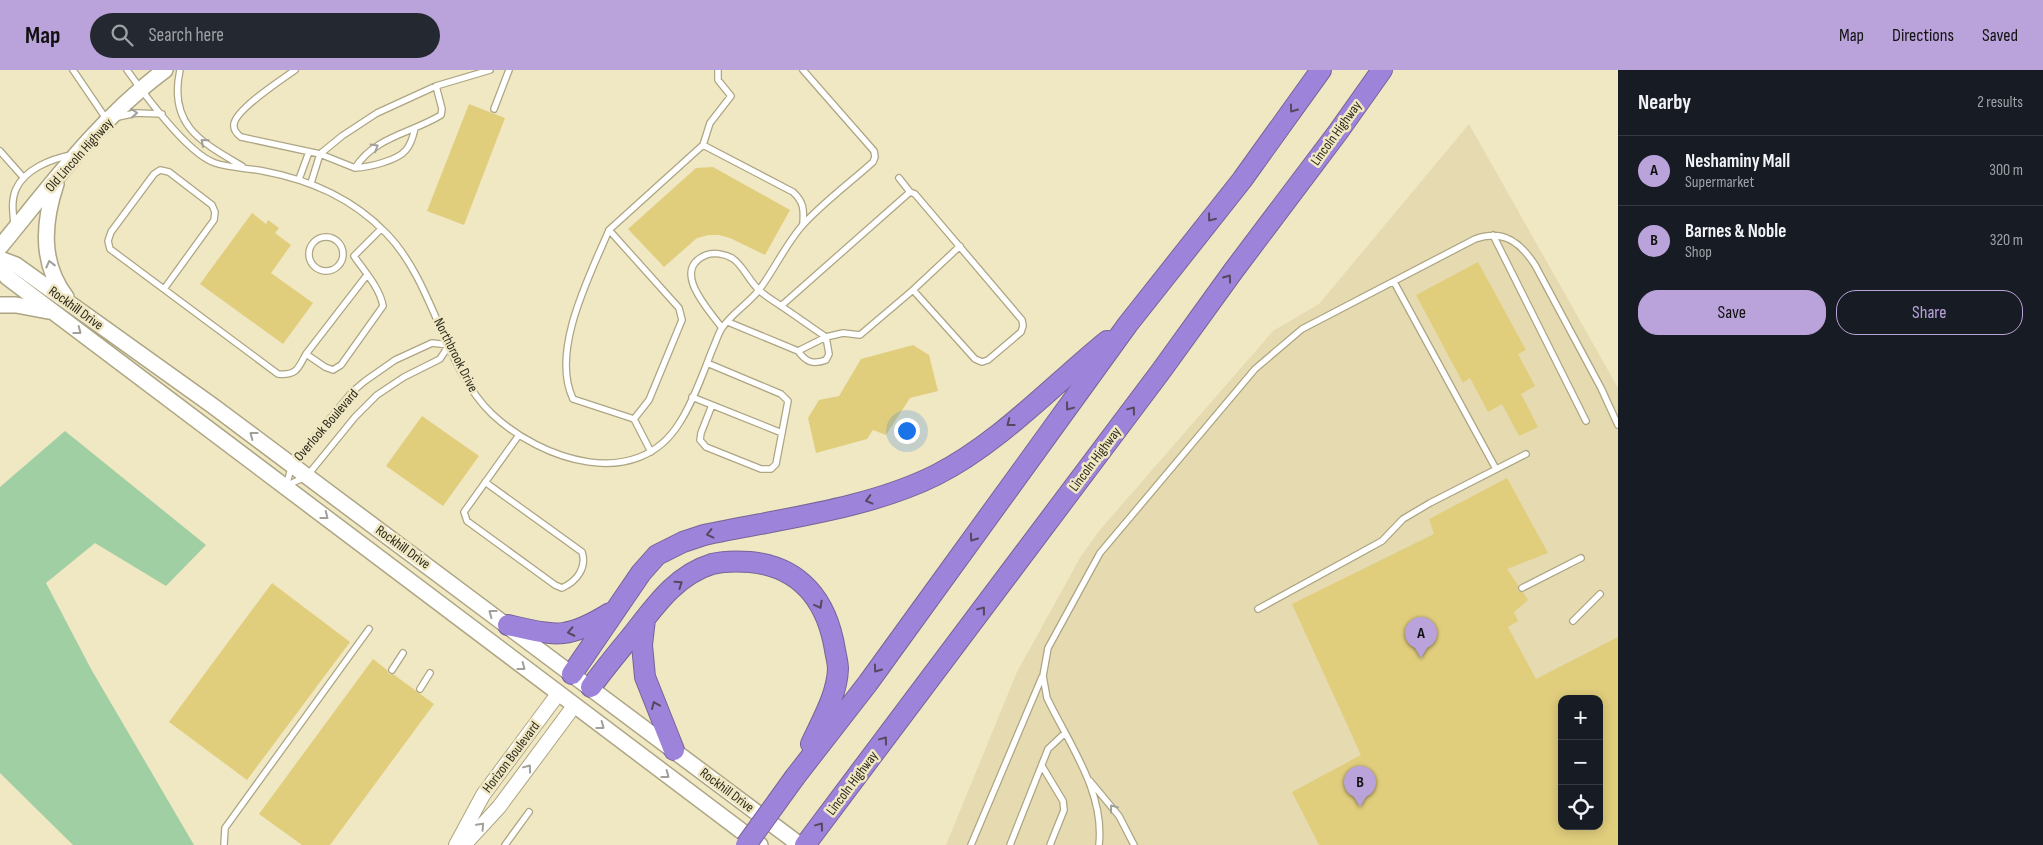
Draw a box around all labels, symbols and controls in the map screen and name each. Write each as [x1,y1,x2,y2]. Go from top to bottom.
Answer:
search box [90,13,440,58]
text: Map [25,21,60,50]
icon: search [108,21,136,49]
text: Search here [148,24,224,47]
text: Map [1839,25,1864,46]
text: Directions [1892,25,1954,46]
text: Saved [1982,25,2018,46]
text: Nearby [1638,90,1691,115]
text: 2 results [1977,93,2023,112]
street label: Lincoln Highway [1307,97,1365,169]
one-way arrow [1289,104,1299,113]
one-way arrow [131,108,139,119]
street label: Old Lincoln Highway [42,114,117,195]
one-way arrow [201,139,210,148]
one-way arrow [369,144,378,154]
text: Neshaminy Mall [1685,150,1790,173]
text: A [1650,161,1658,180]
text: 300 m [1989,161,2023,180]
text: Supermarket [1685,173,1754,192]
one-way arrow [1209,212,1217,221]
text: Barnes & Noble [1685,220,1786,243]
text: B [1650,231,1658,250]
text: 320 m [1990,231,2023,250]
text: Shop [1685,243,1712,262]
one-way arrow [45,260,56,269]
one-way arrow [1222,275,1231,284]
street label: Rockhill Drive [45,282,107,334]
button: Save [1638,290,1826,335]
button: Share [1836,290,2023,335]
street label: Northbrook Drive [430,315,482,395]
one-way arrow [72,325,82,334]
street label: Overlook Boulevard [290,385,362,465]
one-way arrow [1066,401,1075,411]
one-way arrow [1126,406,1135,416]
your location [894,418,920,444]
one-way arrow [1007,418,1016,426]
street label: Lincoln Highway [1065,423,1125,494]
one-way arrow [250,433,259,441]
one-way arrow [864,494,873,505]
one-way arrow [319,510,328,518]
street label: Rockhill Drive [372,521,434,573]
one-way arrow [705,528,714,539]
one-way arrow [970,532,979,541]
one-way arrow [673,580,682,590]
one-way arrow [813,600,823,609]
one-way arrow [976,606,985,616]
one-way arrow [488,610,497,619]
pin: A [1405,617,1437,658]
one-way arrow [566,626,575,637]
one-way arrow [516,661,526,670]
one-way arrow [875,663,883,672]
map controls [1558,695,1603,830]
button: + [1558,695,1603,740]
one-way arrow [650,701,661,710]
street label: Horizon Boulevard [479,718,543,796]
one-way arrow [595,720,605,729]
one-way arrow [878,736,887,746]
button: − [1558,740,1603,785]
street label: Lincoln Highway [822,747,882,818]
one-way arrow [522,764,531,774]
street label: Rockhill Drive [697,764,757,816]
pin: B [1344,766,1376,807]
one-way arrow [660,769,670,778]
button: locate [1558,785,1603,830]
one-way arrow [1110,805,1118,814]
one-way arrow [475,822,484,831]
one-way arrow [814,823,822,832]

